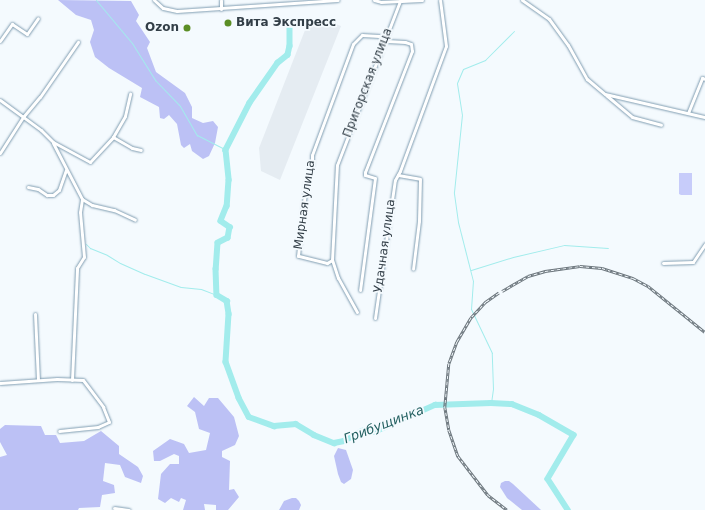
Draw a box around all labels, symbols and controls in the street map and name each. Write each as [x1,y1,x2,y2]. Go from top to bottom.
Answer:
place label: Вита Экспресс [236,16,336,30]
marker: Вита Экспресс [223,18,233,28]
place label: Ozon [145,21,179,35]
marker: Ozon [182,23,192,33]
street label: Пригорская улица [340,26,396,140]
street label: Мирная улица [292,159,318,251]
street label: Удачная улица [371,198,399,294]
water label: Грибущинка [342,403,426,447]

